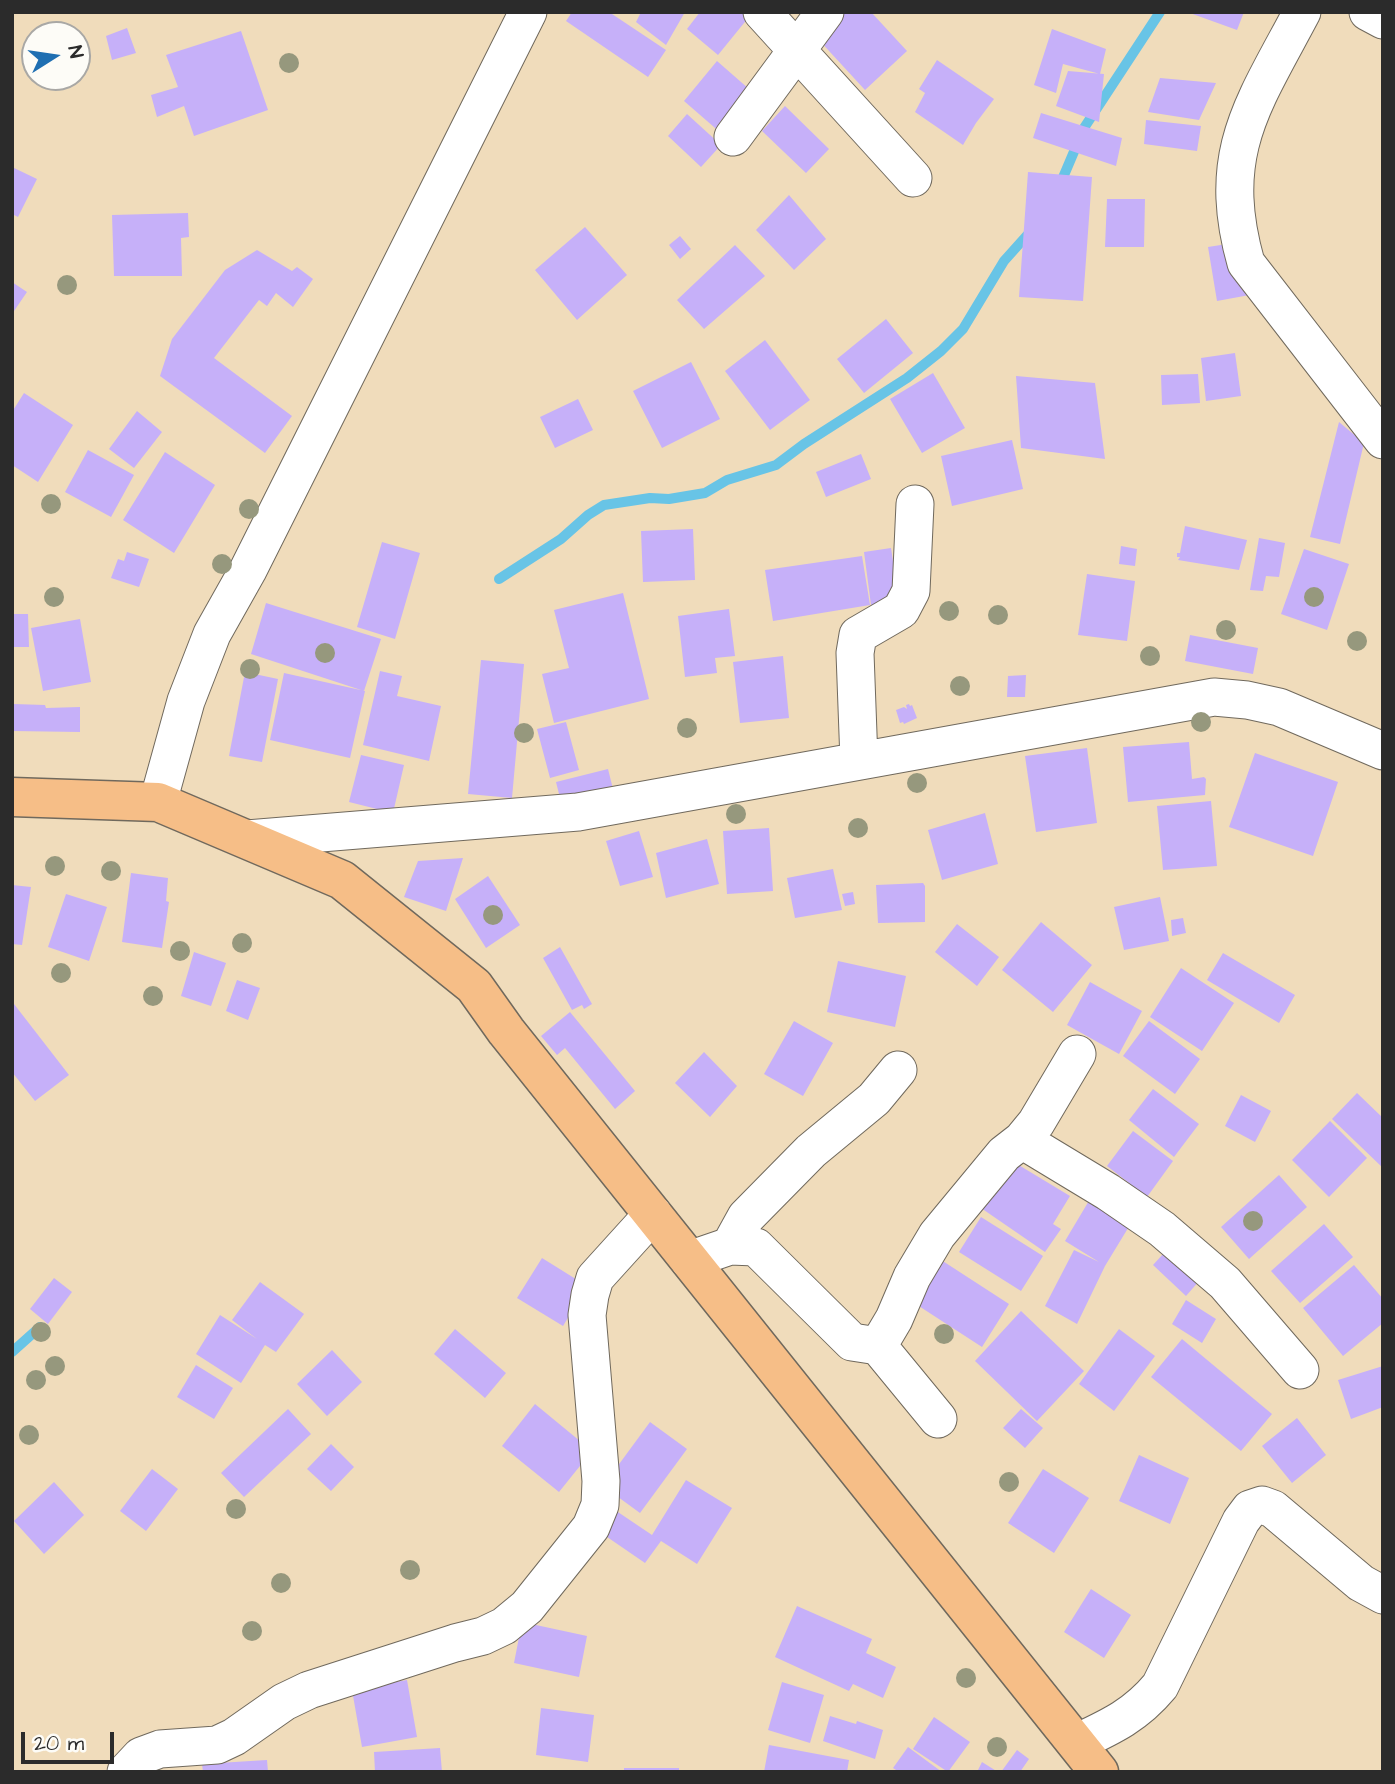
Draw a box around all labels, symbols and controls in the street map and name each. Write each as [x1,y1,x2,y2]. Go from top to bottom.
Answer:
north arrow [21,21,91,91]
text: N [61,43,90,61]
scale bar [24,1718,117,1762]
text: 20 m [34,1729,84,1758]

